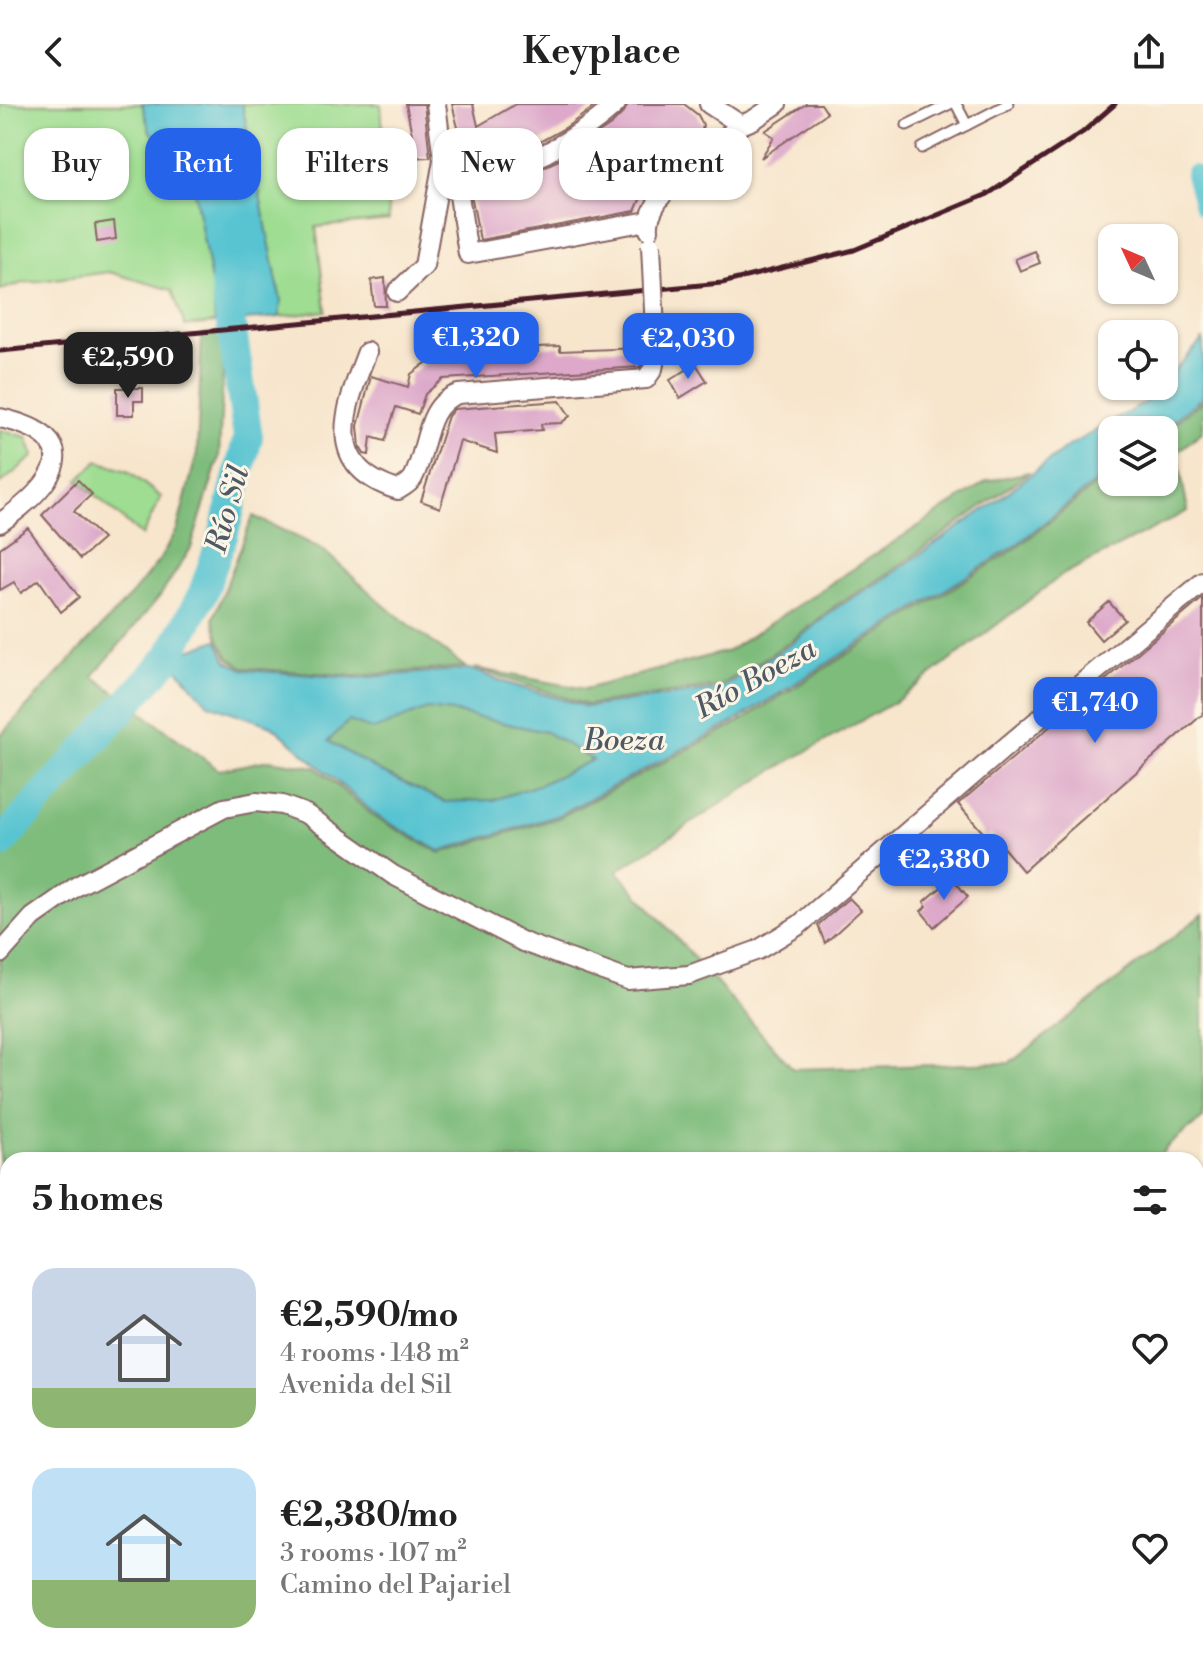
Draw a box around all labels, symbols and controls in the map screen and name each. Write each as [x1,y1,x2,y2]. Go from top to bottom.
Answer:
icon: back [32,30,76,74]
text: Keyplace [522,30,681,75]
icon: share [1127,30,1171,74]
chip: Buy [24,128,129,200]
chip: Rent [145,128,261,200]
chip: Filters [277,128,417,200]
chip: New [433,128,543,200]
chip: Apartment [559,128,752,200]
north arrow [1098,224,1178,304]
map controls [1098,224,1178,496]
pin: €1,320 [411,312,541,380]
pin: €2,030 [623,313,753,381]
button: locate [1098,320,1178,400]
text: €1,320 [432,322,520,354]
text: €2,030 [641,323,735,355]
pin: €2,590 [63,332,193,400]
text: €2,590 [82,342,174,374]
button: layers [1098,416,1178,496]
water label: Río Sil [197,461,259,558]
water label: Río Boeza [687,630,823,728]
pin: €1,740 [1030,677,1160,745]
text: €1,740 [1051,687,1139,719]
water label: Boeza [583,722,665,760]
pin: €2,380 [879,834,1009,902]
text: €2,380 [898,844,990,876]
icon: filters [1128,1178,1172,1222]
text: 5 homes [32,1179,163,1221]
text: €2,590/mo [280,1295,459,1337]
icon: home [96,1300,192,1396]
icon: heart [1128,1326,1172,1370]
text: 4 rooms · 148 m² [280,1337,469,1369]
text: Avenida del Sil [280,1369,452,1401]
text: €2,380/mo [280,1495,458,1537]
icon: home [96,1500,192,1596]
icon: heart [1128,1526,1172,1570]
text: 3 rooms · 107 m² [280,1537,467,1569]
text: Camino del Pajariel [280,1569,511,1601]

